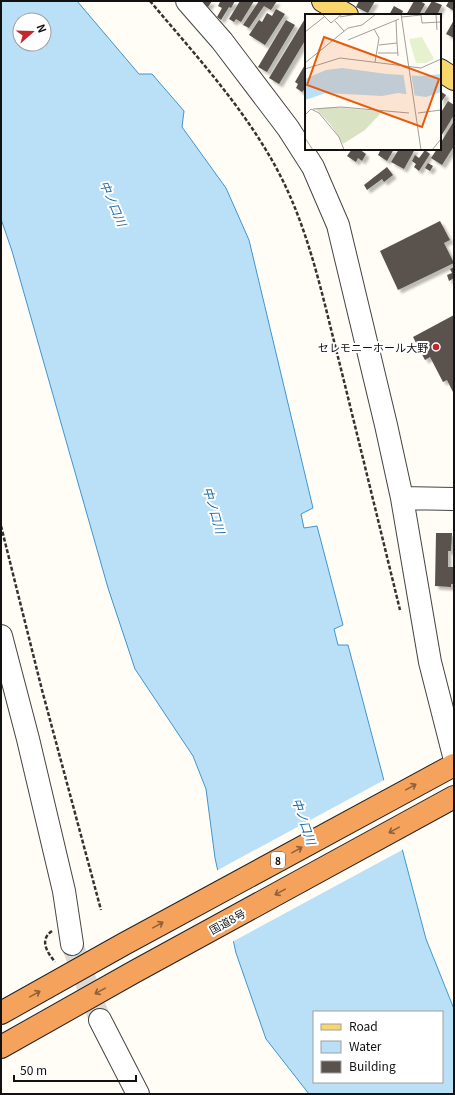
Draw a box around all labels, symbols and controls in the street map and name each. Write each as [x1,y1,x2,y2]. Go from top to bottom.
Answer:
north arrow [12,12,52,52]
inset map [305,14,441,150]
text: N [33,22,51,35]
water label: 中ノ口川 [97,178,132,230]
place label: セレモニーホール大野 [318,339,428,355]
marker: セレモニーホール大野 [431,342,441,352]
water label: 中ノ口川 [200,485,230,537]
one-way arrow [405,783,417,791]
water label: 中ノ口川 [289,796,321,848]
one-way arrow [388,826,400,834]
one-way arrow [291,845,303,853]
road number: 8 [271,852,285,868]
one-way arrow [274,889,286,896]
street label: 国道8号 [206,905,248,937]
one-way arrow [152,921,164,928]
one-way arrow [94,987,106,995]
one-way arrow [29,989,41,997]
legend [313,1011,443,1083]
text: Road [349,1017,378,1034]
text: Water [349,1037,382,1054]
scale bar [14,1057,136,1083]
text: Building [349,1057,396,1074]
text: 50 m [20,1061,47,1078]

